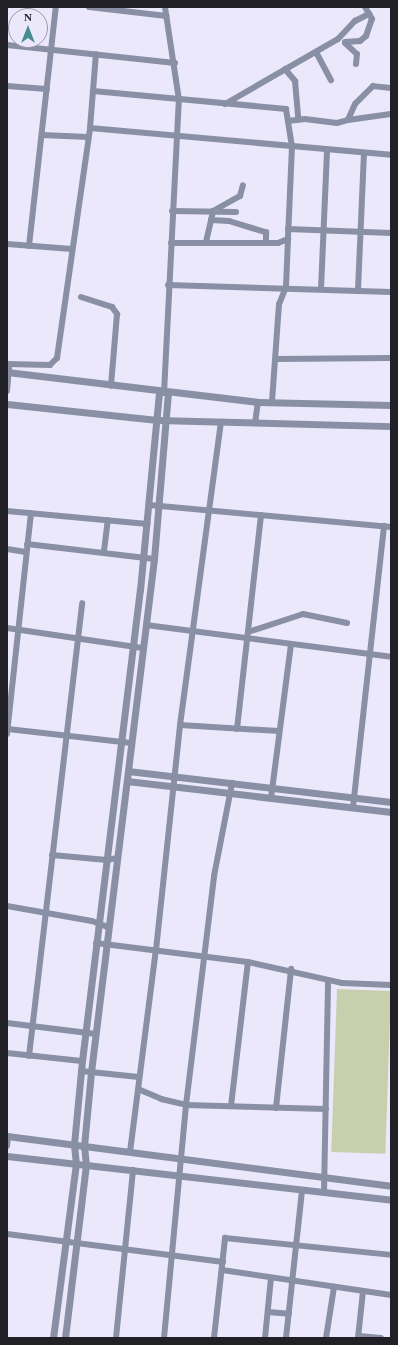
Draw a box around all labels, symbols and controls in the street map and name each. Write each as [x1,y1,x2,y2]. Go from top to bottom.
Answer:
north arrow [8,8,48,48]
text: N [24,11,32,23]

